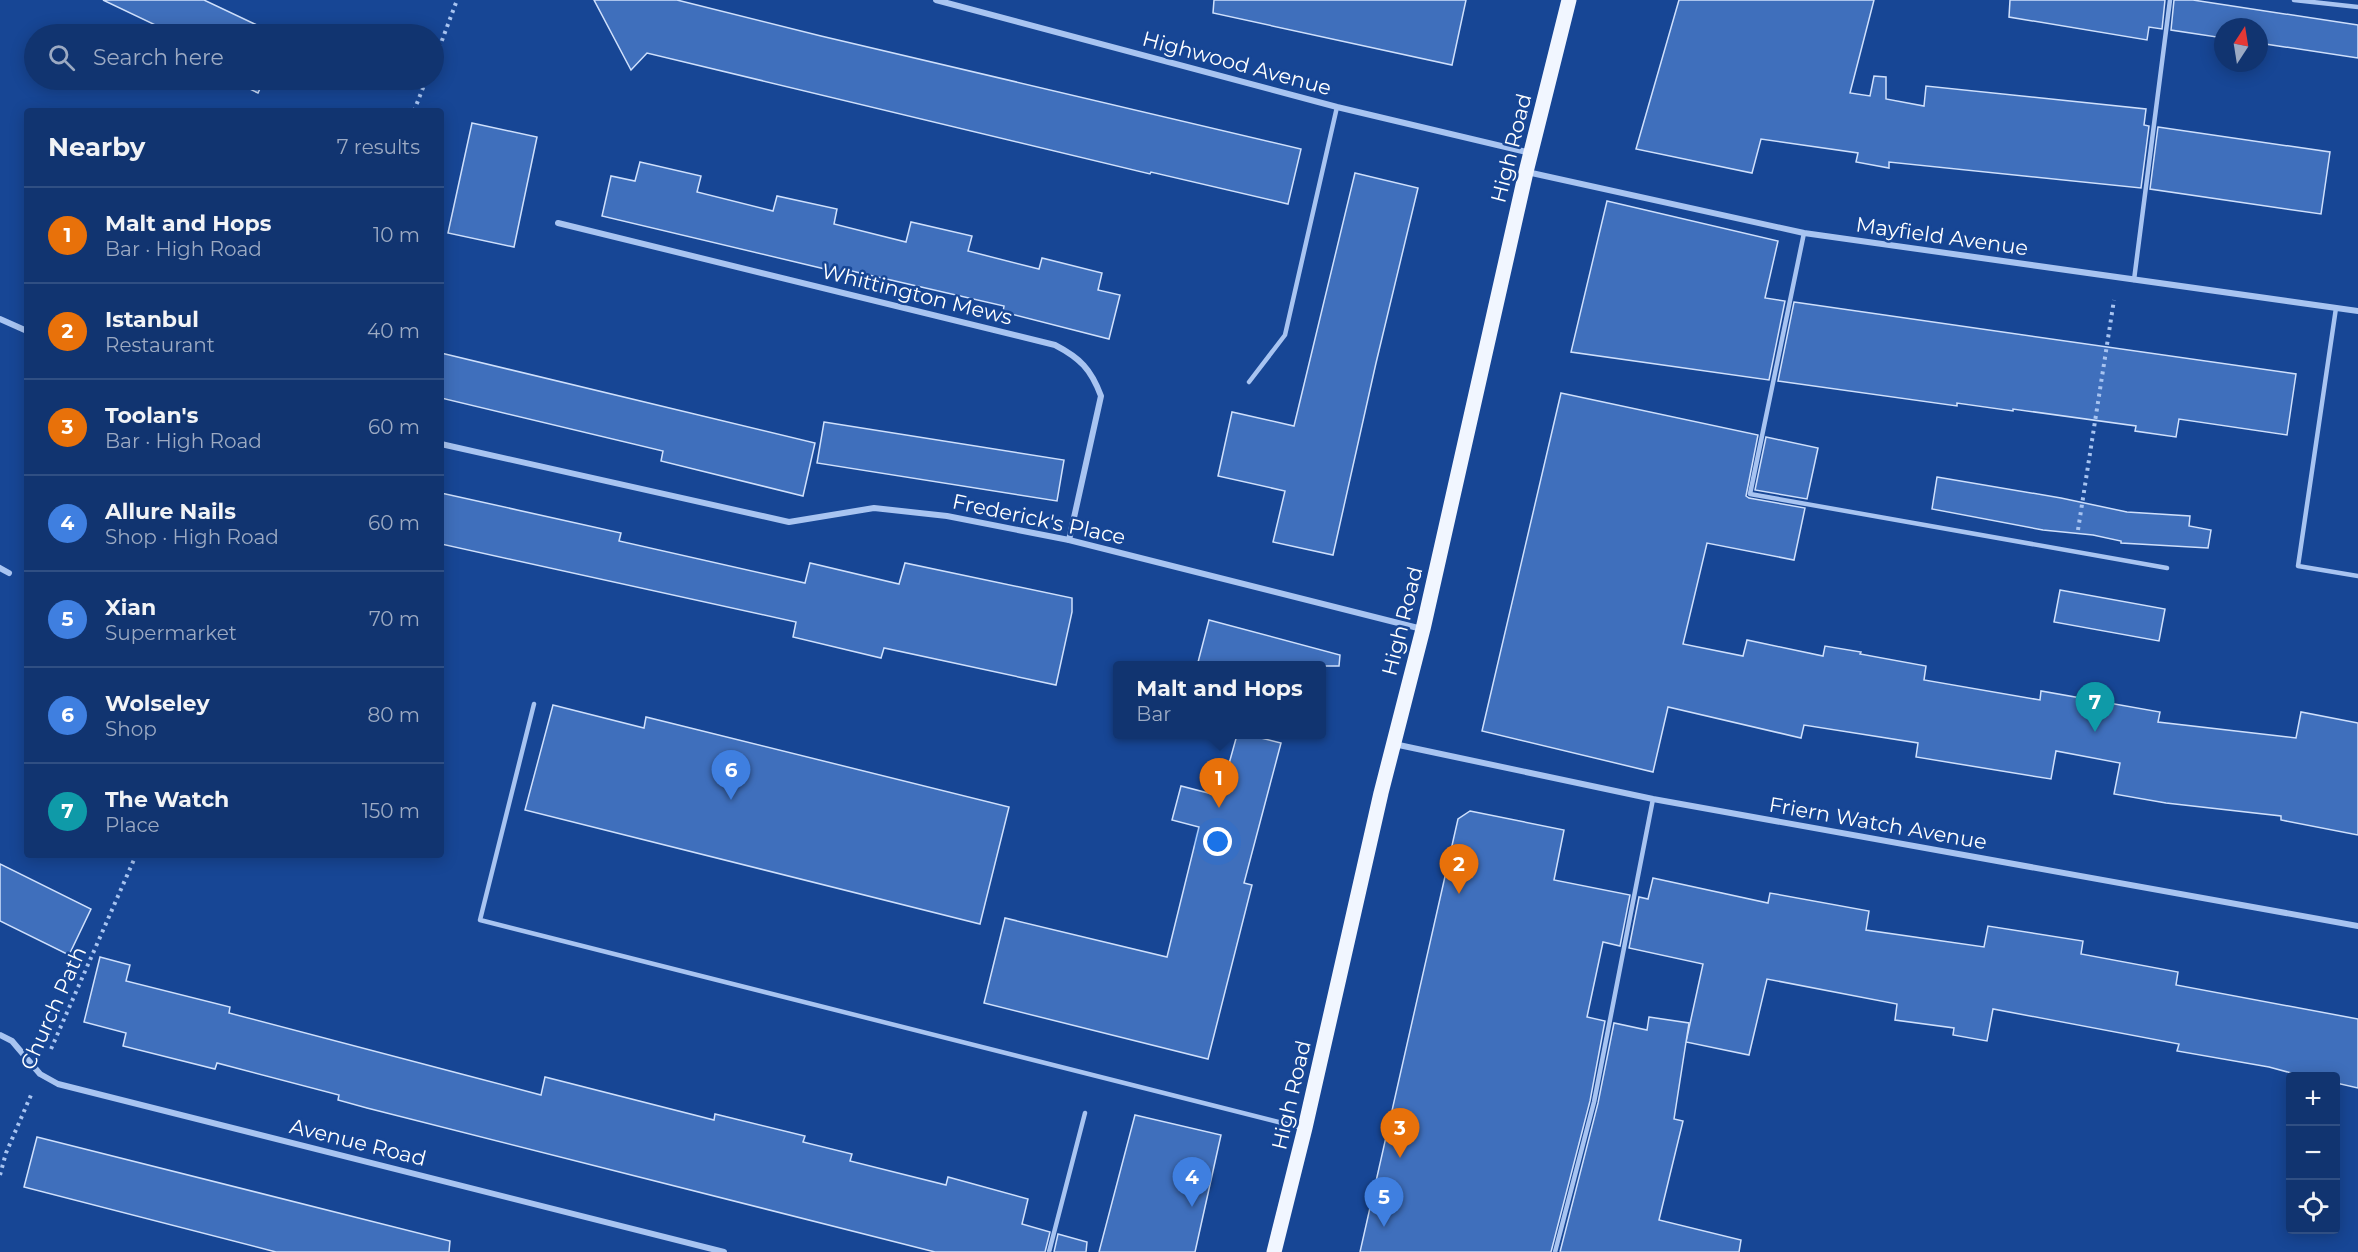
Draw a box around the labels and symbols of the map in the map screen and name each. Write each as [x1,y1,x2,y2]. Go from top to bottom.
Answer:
north arrow [2214,18,2268,72]
street label: Highwood Avenue [1140,26,1334,100]
street label: High Road [1485,91,1537,205]
street label: Mayfield Avenue [1854,212,2030,260]
street label: Whittington Mews [819,258,1015,330]
street label: Frederick's Place [950,488,1128,550]
street label: High Road [1376,564,1428,678]
pin: 7 [2076,682,2114,732]
pin: 6 [712,750,750,800]
pin: 1 [1200,758,1238,808]
street label: Friern Watch Avenue [1767,792,1989,854]
your location [1203,827,1232,856]
pin: 2 [1440,844,1478,894]
street label: Church Path [15,942,91,1074]
street label: High Road [1266,1038,1316,1152]
pin: 3 [1380,1108,1420,1158]
street label: Avenue Road [287,1113,429,1171]
pin: 4 [1172,1158,1212,1207]
pin: 5 [1364,1178,1404,1227]

